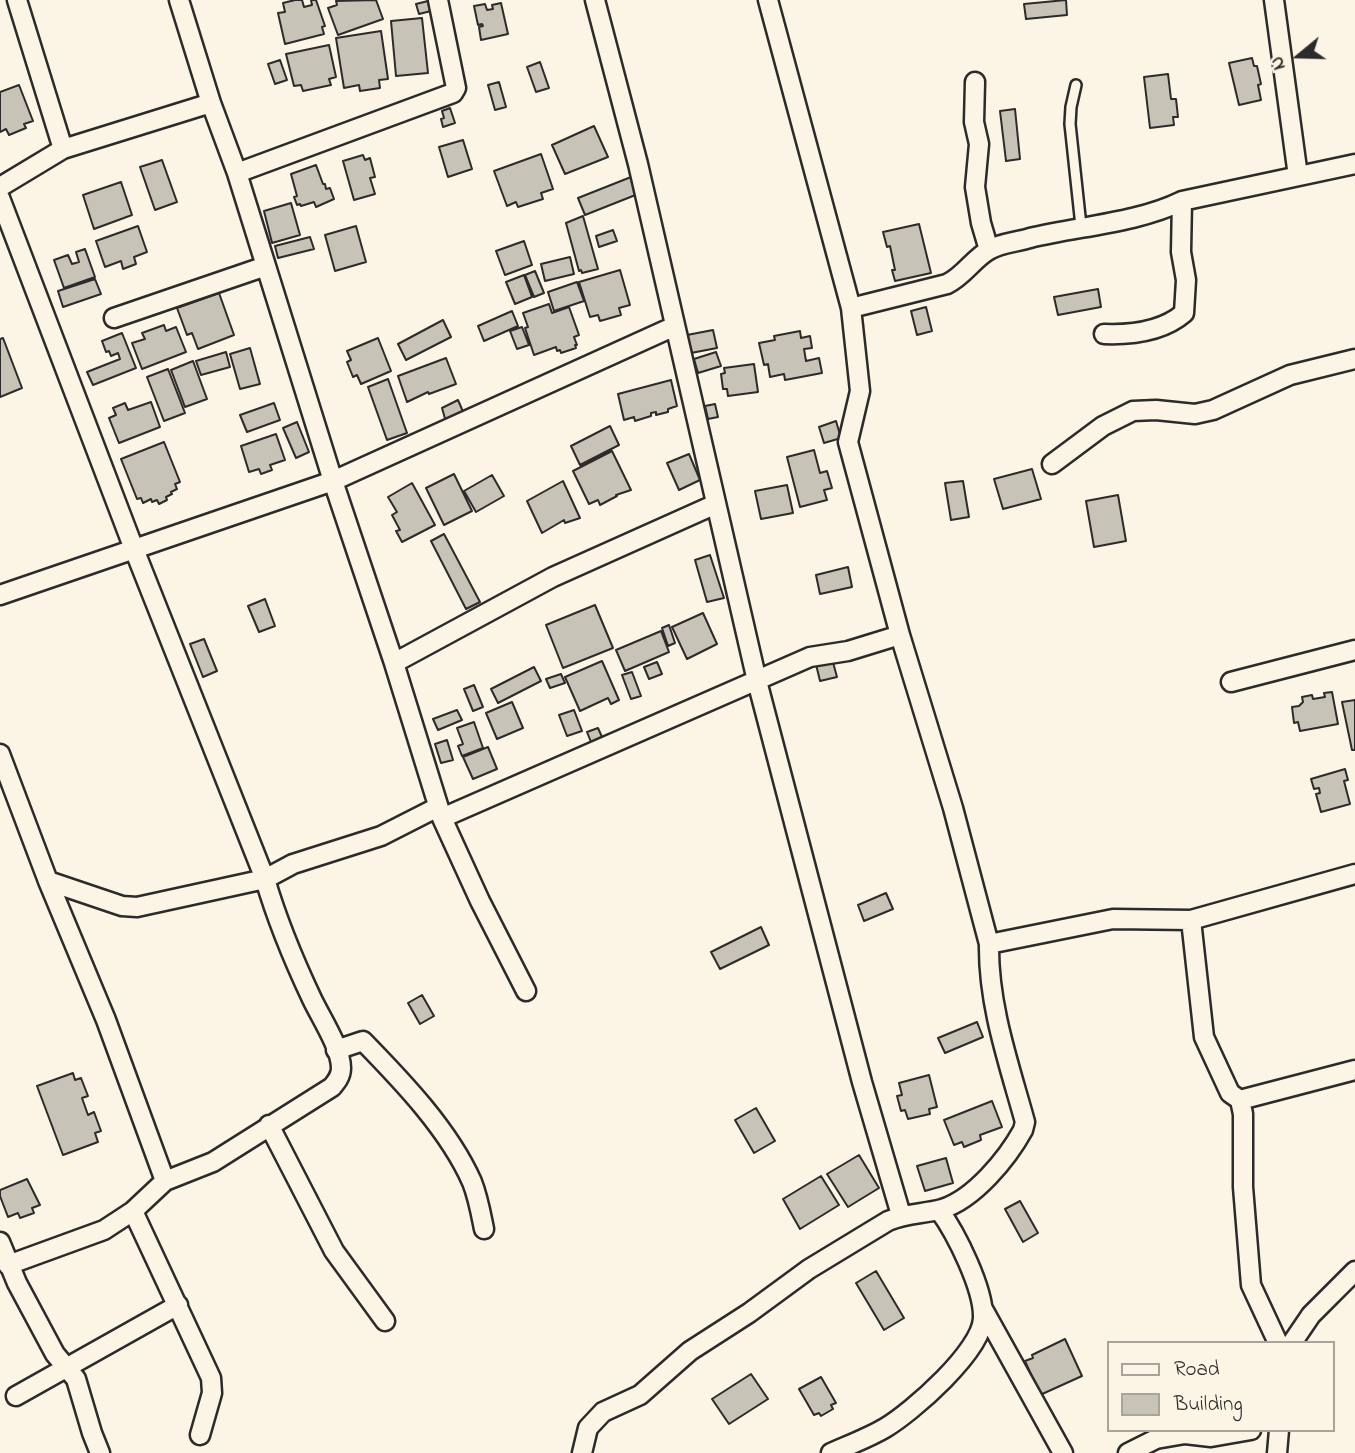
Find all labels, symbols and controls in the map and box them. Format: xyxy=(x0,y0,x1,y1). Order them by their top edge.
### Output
north arrow xyxy=(1264,21,1334,91)
text: N xyxy=(1264,53,1294,73)
legend xyxy=(1106,1341,1334,1432)
text: Road xyxy=(1174,1355,1220,1385)
text: Building xyxy=(1174,1390,1243,1420)

